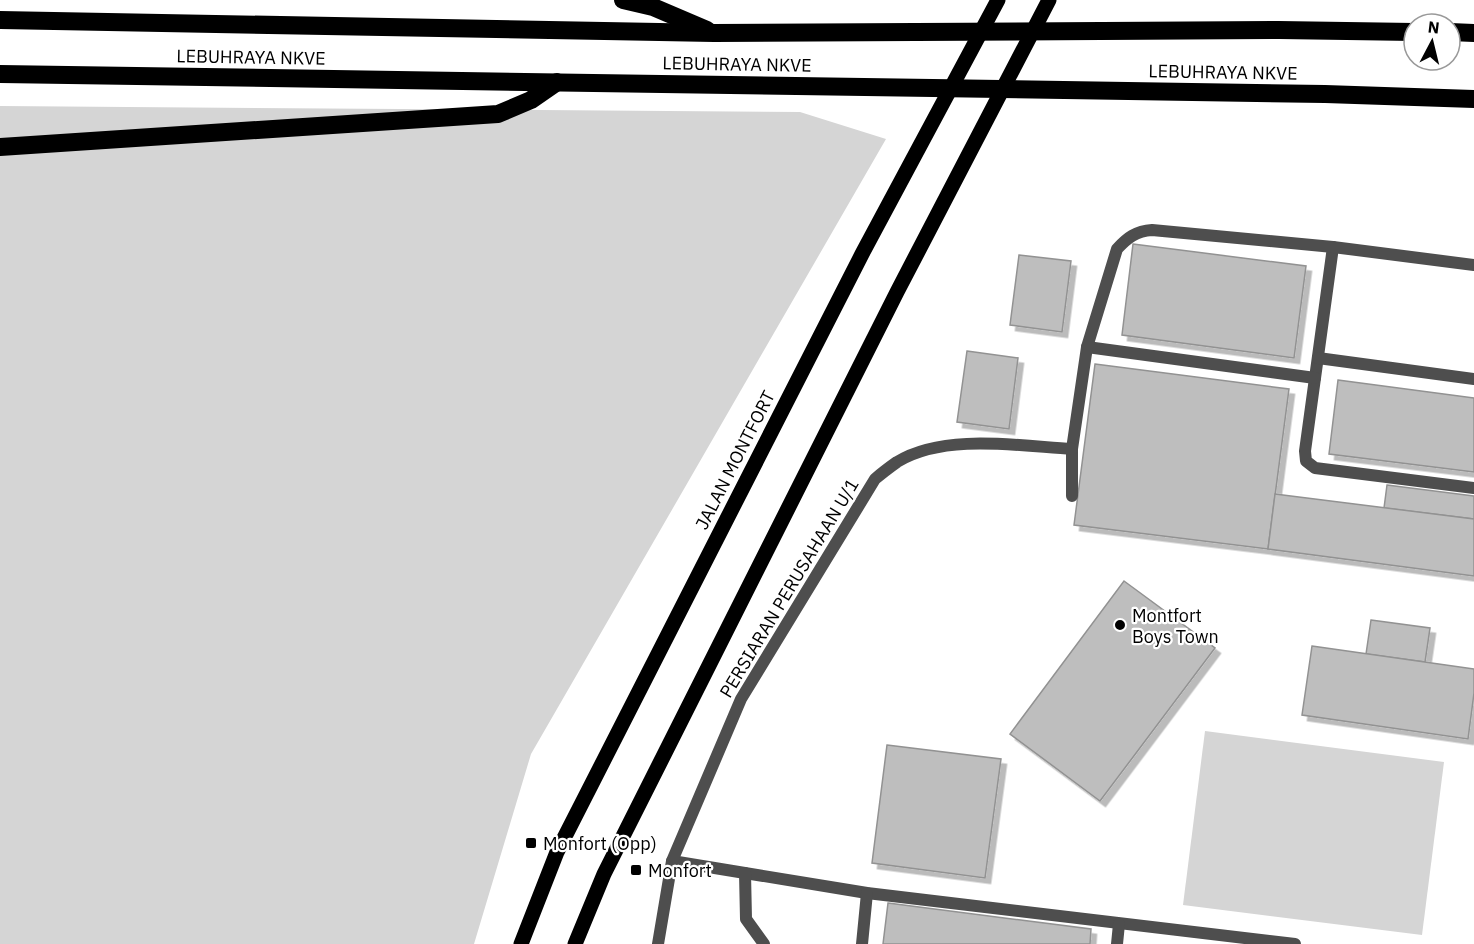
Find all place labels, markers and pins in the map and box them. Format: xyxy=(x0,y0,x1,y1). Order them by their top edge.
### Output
place label: Montfort Boys Town xyxy=(1132,604,1219,648)
marker: Montfort Boys Town xyxy=(1113,618,1127,632)
place label: Monfort (Opp) xyxy=(543,832,657,855)
marker: Monfort (Opp) xyxy=(524,836,538,850)
place label: Monfort xyxy=(648,859,712,882)
marker: Monfort xyxy=(629,863,643,877)

